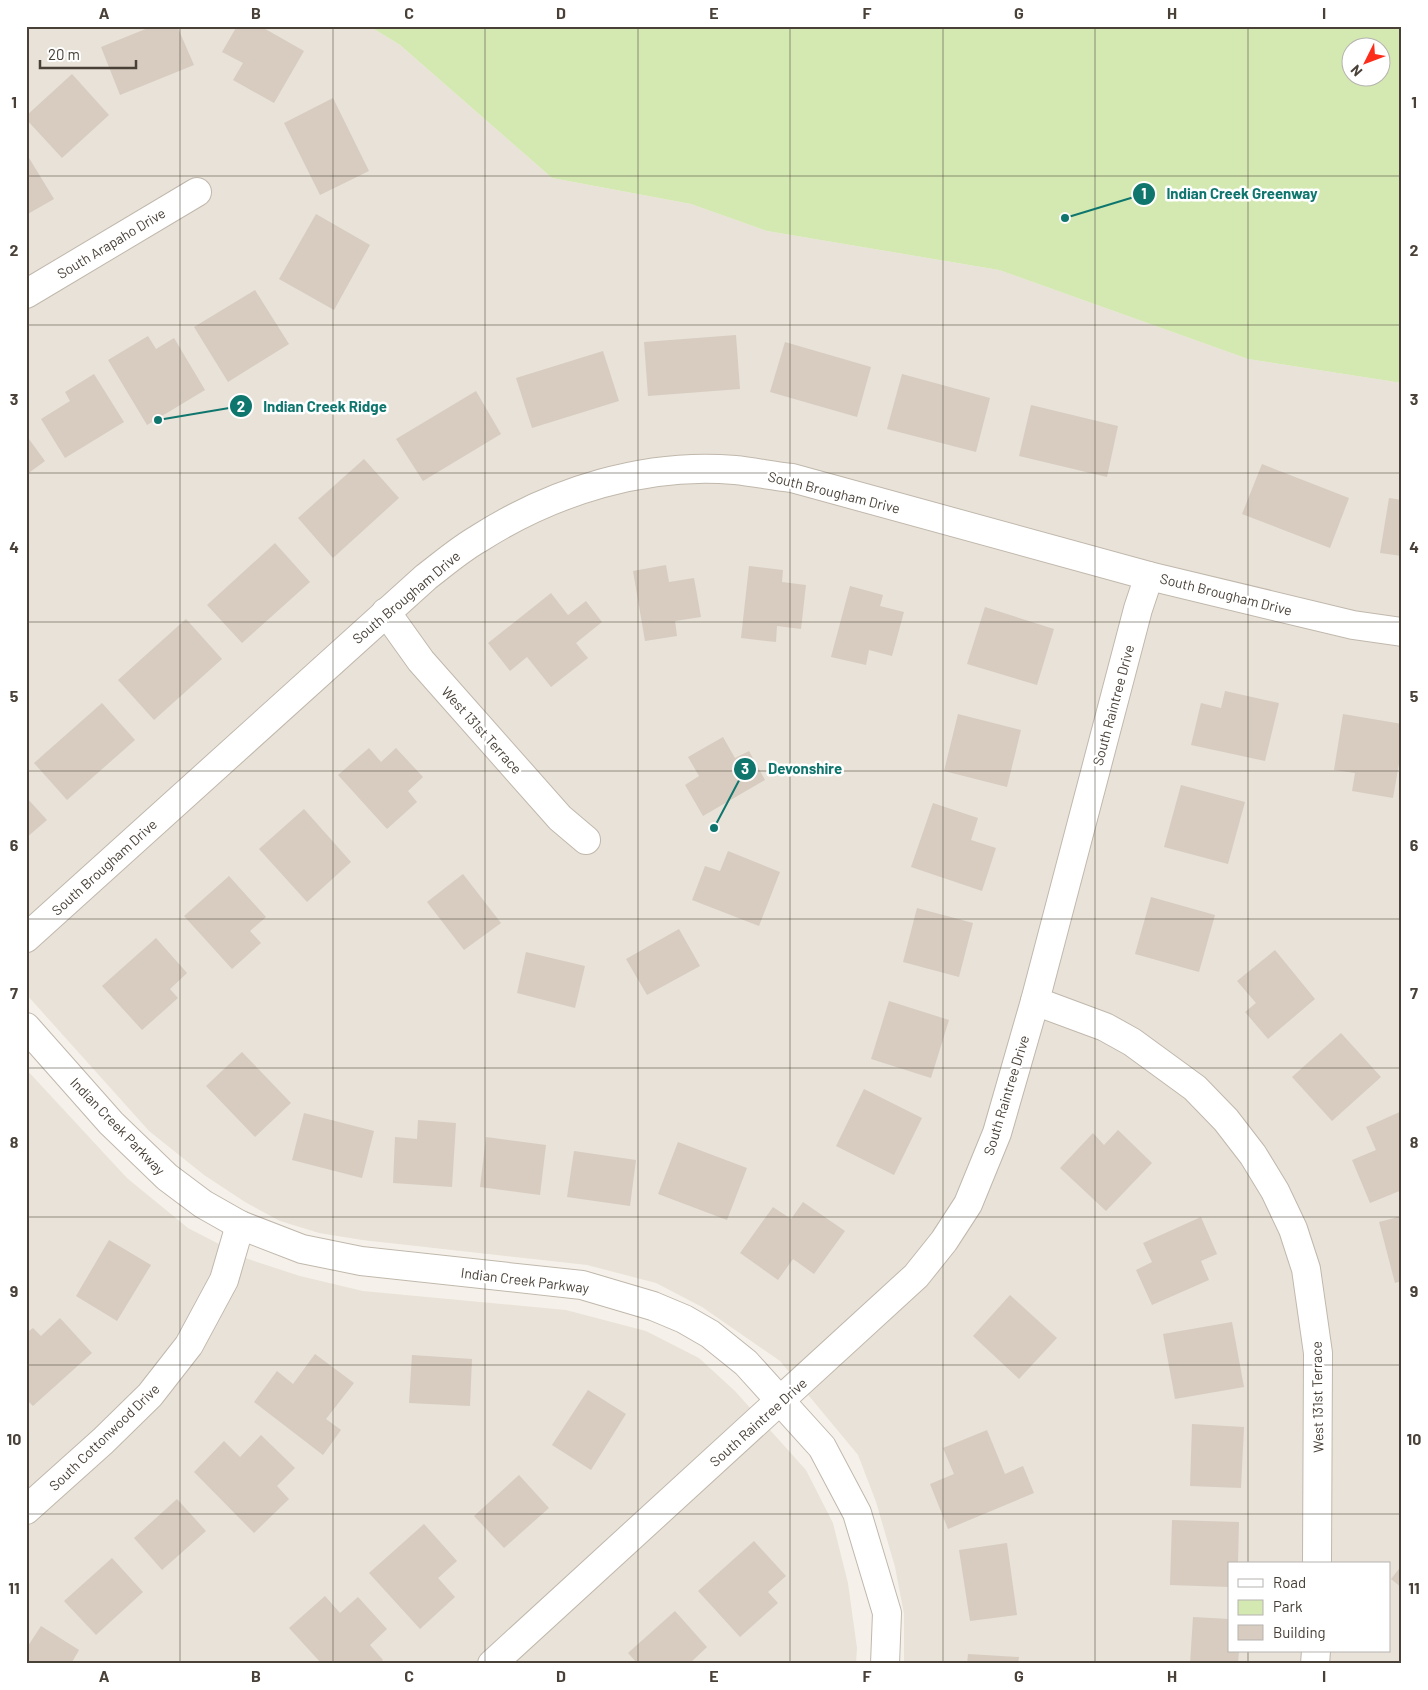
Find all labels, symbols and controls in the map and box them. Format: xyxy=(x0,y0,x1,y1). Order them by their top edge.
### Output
text: A xyxy=(99,3,110,22)
text: B xyxy=(251,3,261,22)
text: C xyxy=(404,3,414,22)
text: D xyxy=(556,3,566,22)
text: E xyxy=(709,3,719,22)
text: F xyxy=(863,3,872,22)
text: G xyxy=(1014,3,1024,22)
text: H xyxy=(1167,3,1177,22)
text: I xyxy=(1322,3,1326,22)
scale bar xyxy=(40,38,136,70)
north arrow xyxy=(1340,38,1390,88)
text: 20 m xyxy=(48,45,80,63)
text: N xyxy=(1347,62,1365,80)
text: 1 xyxy=(11,92,17,111)
text: 1 xyxy=(1411,92,1417,111)
callout: Indian Creek Greenway xyxy=(1131,179,1327,209)
text: 1 xyxy=(1141,184,1147,202)
text: Indian Creek Greenway xyxy=(1166,184,1318,202)
street label: South Arapaho Drive xyxy=(54,204,168,282)
text: 2 xyxy=(10,240,19,259)
text: 2 xyxy=(1410,240,1419,259)
text: 3 xyxy=(10,389,18,408)
text: 3 xyxy=(1410,389,1418,408)
callout: Indian Creek Ridge xyxy=(228,391,397,421)
text: 2 xyxy=(237,397,245,415)
text: Indian Creek Ridge xyxy=(263,397,387,415)
street label: South Brougham Drive xyxy=(766,467,902,517)
text: 4 xyxy=(9,537,19,556)
text: 4 xyxy=(1409,537,1419,556)
street label: South Brougham Drive xyxy=(349,547,463,647)
street label: South Brougham Drive xyxy=(1158,569,1294,619)
street label: South Raintree Drive xyxy=(1089,643,1137,767)
street label: West 131st Terrace xyxy=(438,683,526,777)
text: 5 xyxy=(10,686,19,705)
text: 5 xyxy=(1410,686,1419,705)
callout: Devonshire xyxy=(733,754,852,784)
text: 3 xyxy=(741,759,749,777)
text: Devonshire xyxy=(768,759,842,777)
street label: South Brougham Drive xyxy=(48,815,160,919)
text: 6 xyxy=(10,835,19,854)
text: 6 xyxy=(1410,835,1419,854)
text: 7 xyxy=(10,983,18,1002)
text: 7 xyxy=(1410,983,1418,1002)
street label: South Raintree Drive xyxy=(980,1033,1032,1157)
street label: Indian Creek Parkway xyxy=(67,1074,169,1179)
text: 8 xyxy=(10,1132,19,1151)
text: 8 xyxy=(1410,1132,1419,1151)
street label: Indian Creek Parkway xyxy=(460,1264,591,1296)
text: 9 xyxy=(10,1281,18,1300)
text: 9 xyxy=(1410,1281,1418,1300)
street label: West 131st Terrace xyxy=(1308,1341,1326,1453)
street label: South Raintree Drive xyxy=(706,1374,810,1470)
street label: South Cottonwood Drive xyxy=(45,1380,163,1494)
text: 10 xyxy=(7,1429,21,1448)
text: 10 xyxy=(1407,1429,1421,1448)
legend xyxy=(1228,1562,1390,1652)
text: Road xyxy=(1273,1573,1306,1591)
text: 11 xyxy=(8,1578,20,1597)
text: 11 xyxy=(1408,1578,1420,1597)
text: Park xyxy=(1273,1597,1303,1615)
text: Building xyxy=(1273,1623,1326,1641)
text: A xyxy=(99,1666,110,1685)
text: B xyxy=(251,1666,261,1685)
text: C xyxy=(404,1666,414,1685)
text: D xyxy=(556,1666,566,1685)
text: E xyxy=(709,1666,719,1685)
text: F xyxy=(863,1666,872,1685)
text: G xyxy=(1014,1666,1024,1685)
text: H xyxy=(1167,1666,1177,1685)
text: I xyxy=(1322,1666,1326,1685)

